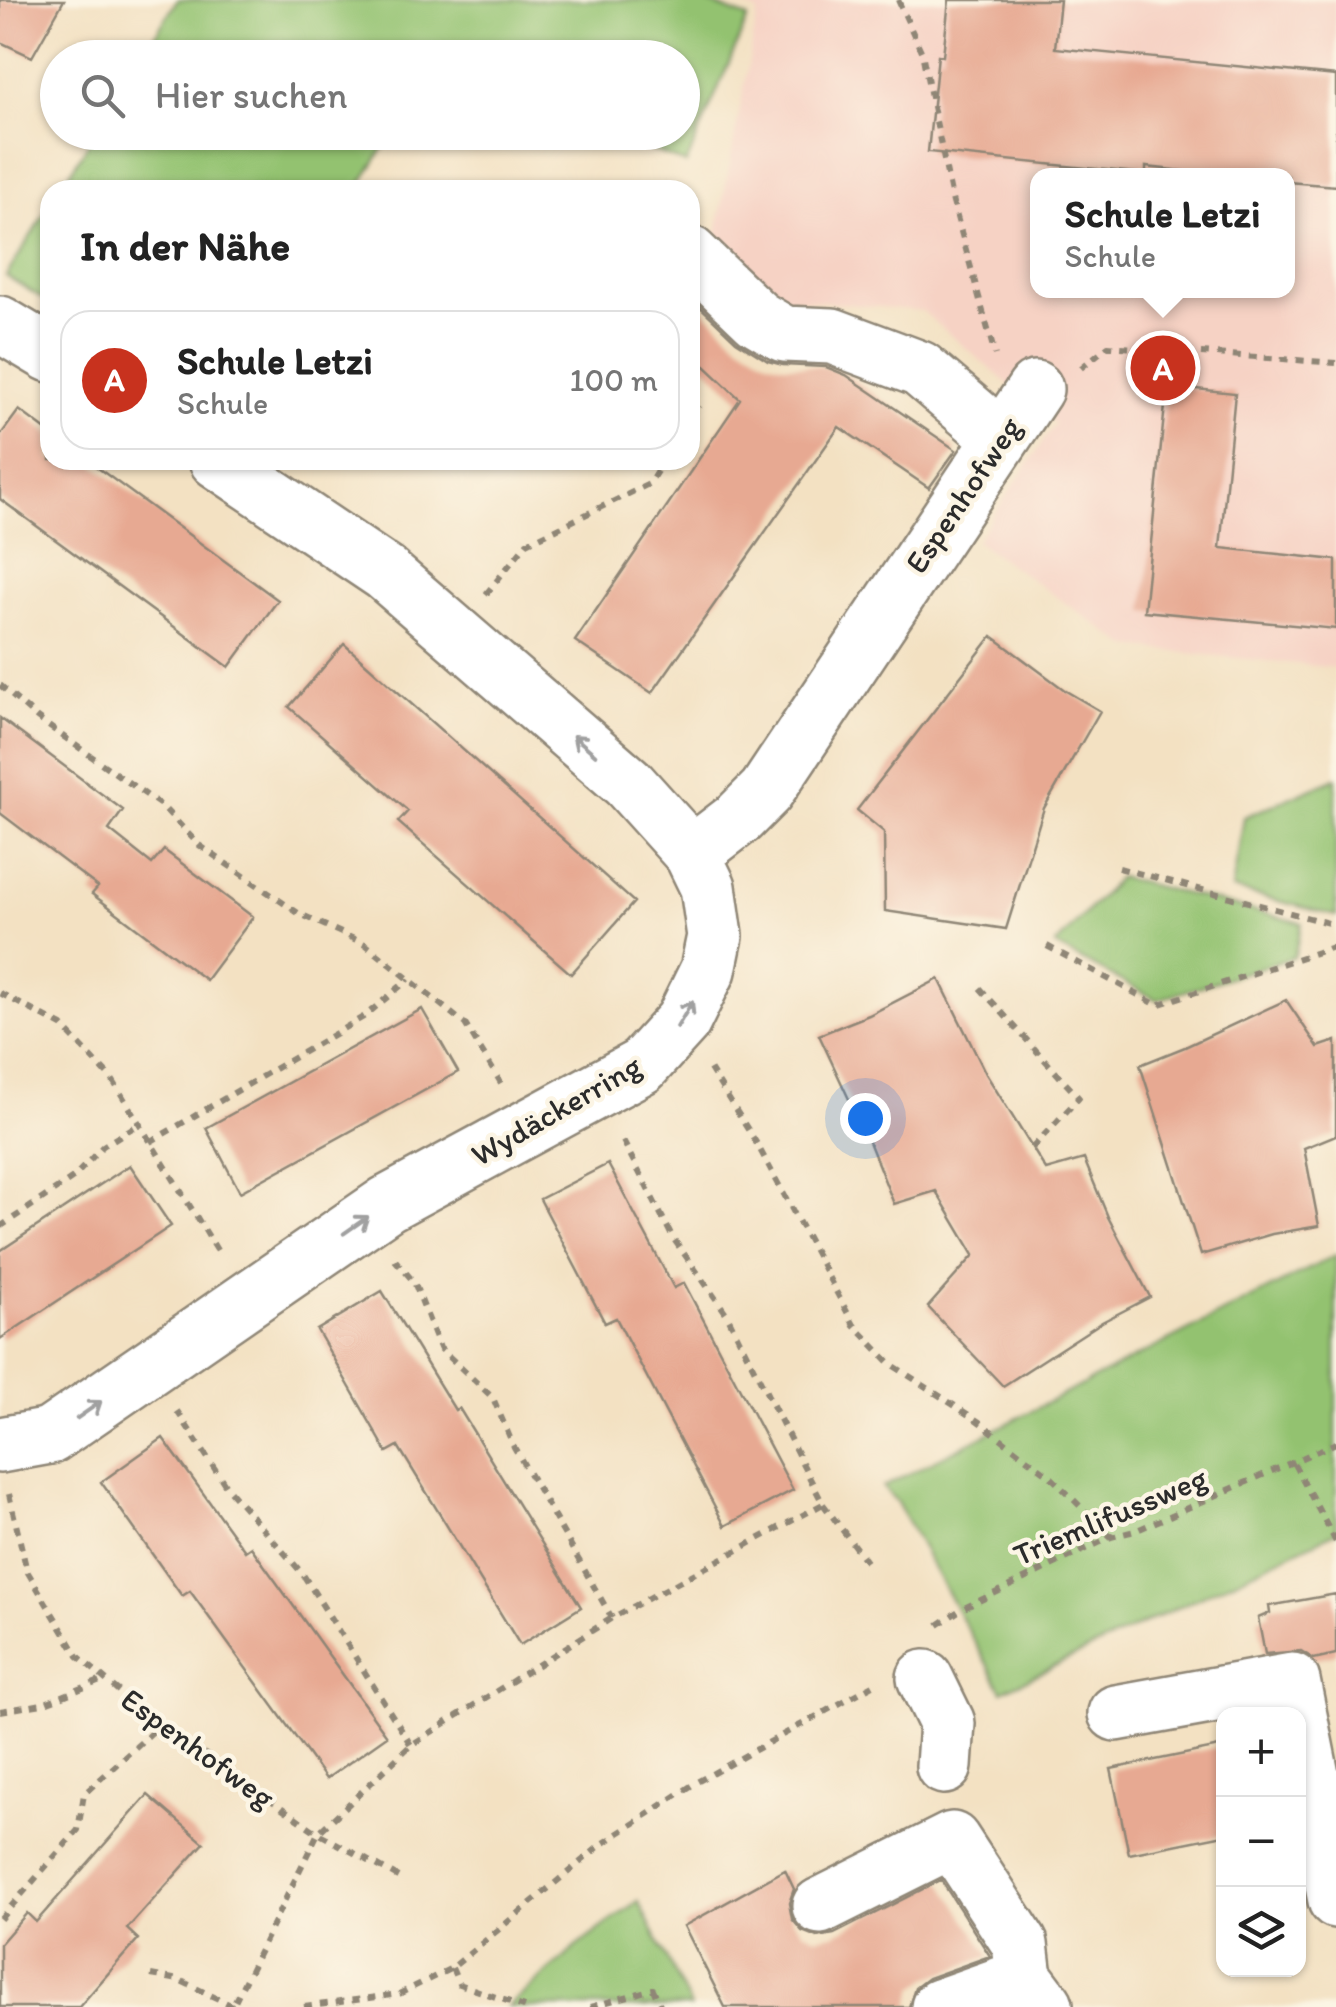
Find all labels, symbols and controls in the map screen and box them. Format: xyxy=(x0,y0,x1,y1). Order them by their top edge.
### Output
search box xyxy=(40,40,700,150)
icon: search xyxy=(75,68,130,123)
text: Hier suchen xyxy=(155,72,347,118)
popup xyxy=(1030,168,1295,298)
text: Schule Letzi xyxy=(1065,191,1260,237)
text: In der Nähe xyxy=(80,220,290,271)
text: Schule xyxy=(1065,237,1156,275)
pin: A xyxy=(1130,330,1196,406)
text: Schule Letzi xyxy=(177,338,373,384)
text: A xyxy=(104,361,125,399)
text: 100 m xyxy=(570,361,658,399)
text: Schule xyxy=(177,384,268,422)
street label: Espenhofweg xyxy=(897,409,1029,580)
one-way arrow xyxy=(572,734,597,757)
one-way arrow xyxy=(675,1001,695,1029)
street label: Wydäckerring xyxy=(464,1046,648,1174)
your location xyxy=(840,1093,891,1144)
one-way arrow xyxy=(342,1215,370,1236)
one-way arrow xyxy=(74,1400,102,1421)
street label: Triemlifussweg xyxy=(1008,1458,1213,1574)
street label: Espenhofweg xyxy=(114,1680,283,1817)
map controls xyxy=(1216,1707,1306,1977)
button: + xyxy=(1216,1707,1306,1797)
button: − xyxy=(1216,1797,1306,1887)
button: layers xyxy=(1216,1887,1306,1977)

